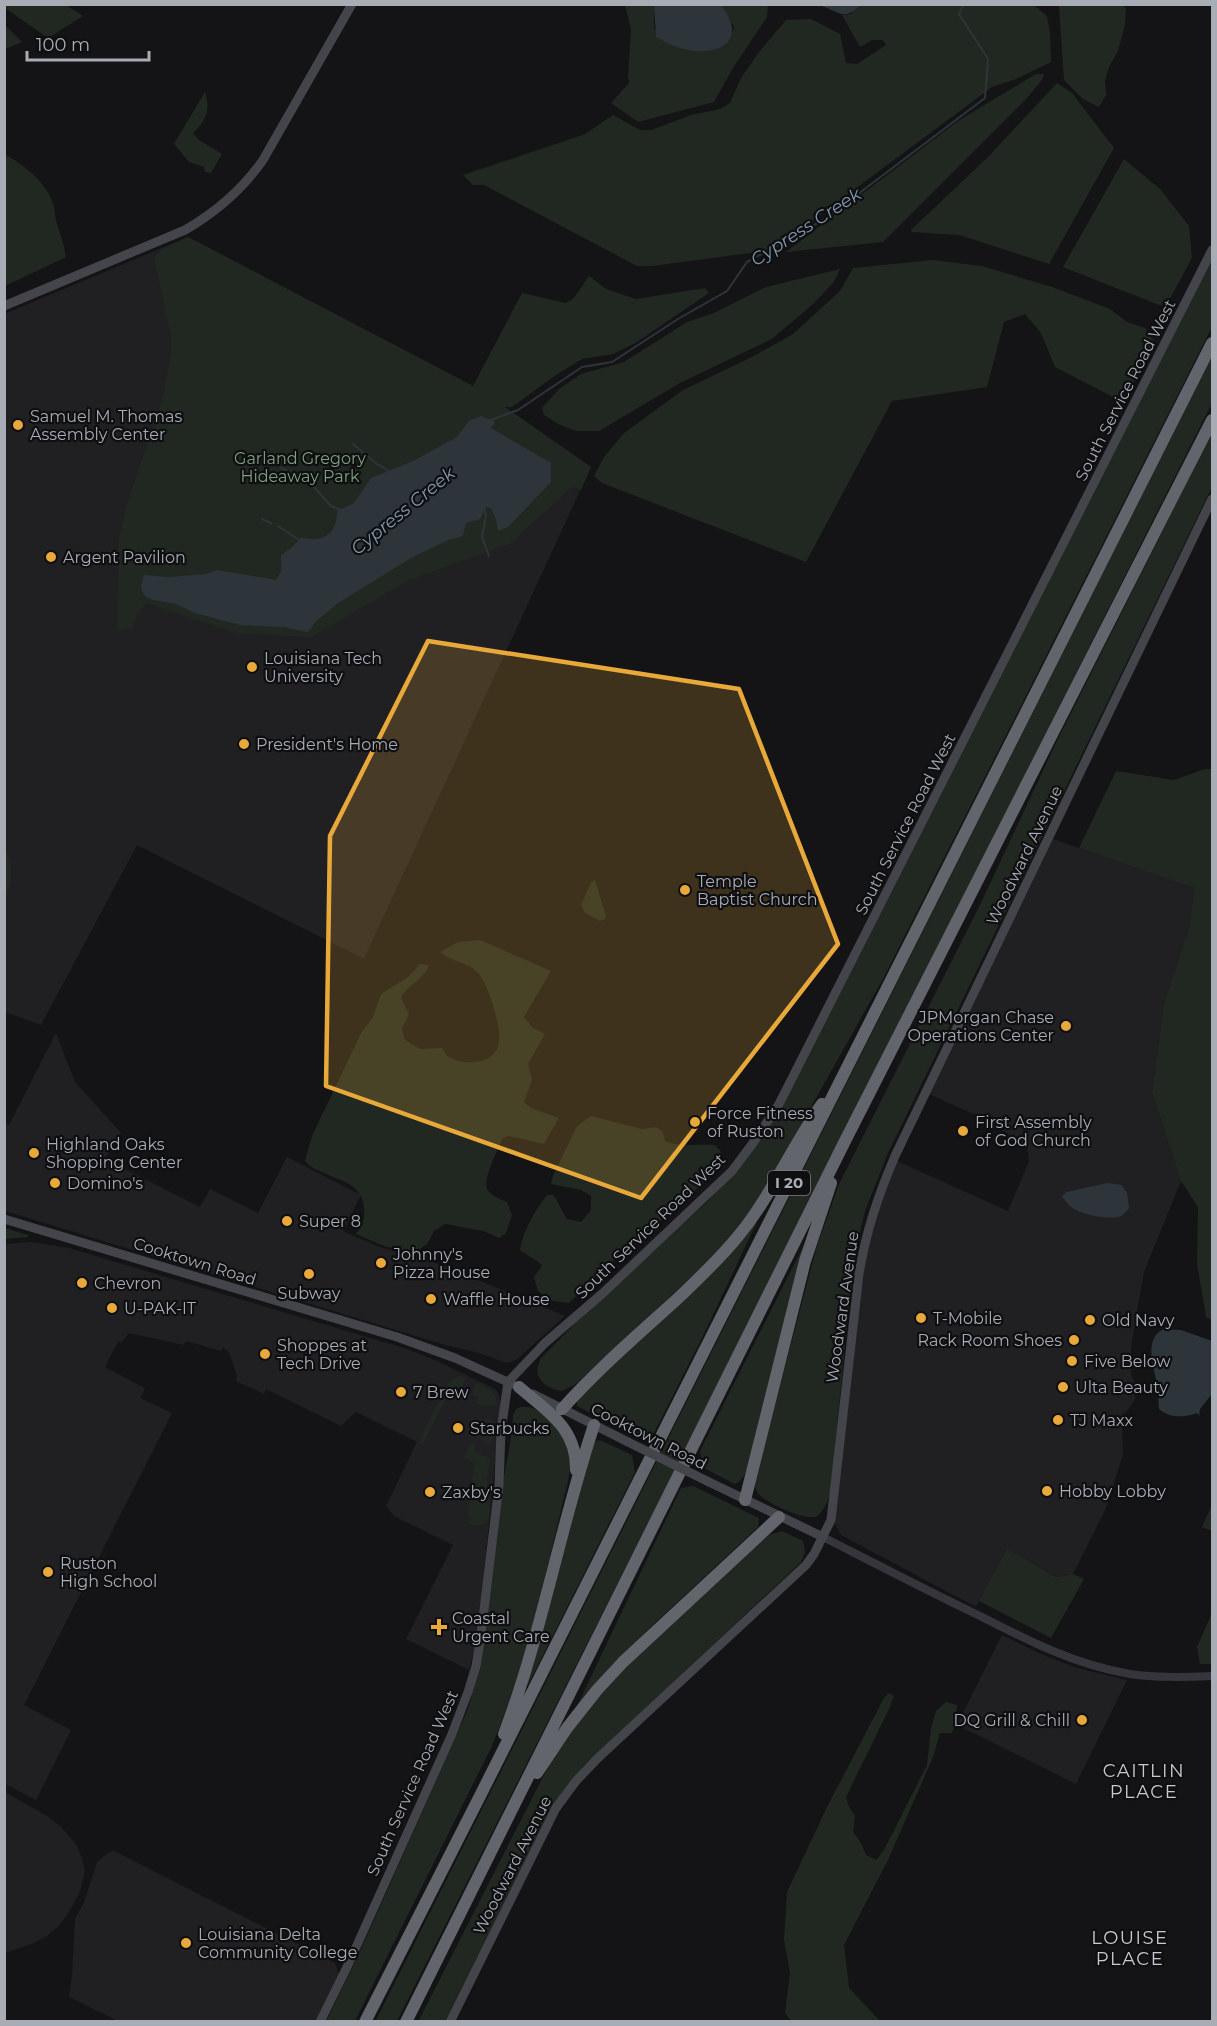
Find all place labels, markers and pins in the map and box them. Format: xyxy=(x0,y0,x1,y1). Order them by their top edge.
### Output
place label: Samuel M. Thomas Assembly Center xyxy=(30,407,182,444)
marker: Samuel M. Thomas Assembly Center xyxy=(11,418,25,432)
place label: Argent Pavilion xyxy=(63,548,186,567)
marker: Argent Pavilion xyxy=(44,550,58,564)
place label: Louisiana Tech University xyxy=(264,649,382,686)
marker: Louisiana Tech University xyxy=(245,660,259,674)
place label: President's Home xyxy=(256,735,398,754)
marker: President's Home xyxy=(237,737,251,751)
place label: Temple Baptist Church xyxy=(697,872,817,909)
marker: Temple Baptist Church xyxy=(678,883,692,897)
place label: JPMorgan Chase Operations Center xyxy=(907,1008,1054,1045)
marker: JPMorgan Chase Operations Center xyxy=(1059,1019,1073,1033)
place label: Force Fitness of Ruston xyxy=(707,1104,813,1141)
place label: First Assembly of God Church xyxy=(975,1113,1092,1150)
marker: Force Fitness of Ruston xyxy=(688,1115,702,1129)
marker: First Assembly of God Church xyxy=(956,1124,970,1138)
place label: Highland Oaks Shopping Center xyxy=(46,1135,182,1172)
marker: Highland Oaks Shopping Center xyxy=(27,1146,41,1160)
place label: Domino's xyxy=(67,1174,143,1193)
marker: Domino's xyxy=(48,1176,62,1190)
place label: Super 8 xyxy=(299,1212,361,1231)
marker: Super 8 xyxy=(280,1214,294,1228)
place label: Johnny's Pizza House xyxy=(392,1245,490,1282)
marker: Johnny's Pizza House xyxy=(374,1256,388,1270)
marker: Subway xyxy=(302,1267,316,1281)
place label: Chevron xyxy=(94,1274,161,1293)
marker: Chevron xyxy=(75,1276,89,1290)
place label: Subway xyxy=(278,1284,341,1303)
place label: Waffle House xyxy=(443,1290,550,1309)
marker: Waffle House xyxy=(424,1292,438,1306)
place label: U-PAK-IT xyxy=(124,1299,197,1318)
marker: U-PAK-IT xyxy=(105,1301,119,1315)
place label: T-Mobile xyxy=(933,1309,1002,1328)
marker: T-Mobile xyxy=(914,1311,928,1325)
place label: Old Navy xyxy=(1102,1311,1175,1330)
marker: Old Navy xyxy=(1083,1313,1097,1327)
place label: Rack Room Shoes xyxy=(917,1331,1062,1350)
marker: Rack Room Shoes xyxy=(1067,1333,1081,1347)
place label: Shoppes at Tech Drive xyxy=(277,1336,367,1373)
marker: Shoppes at Tech Drive xyxy=(258,1347,272,1361)
place label: Five Below xyxy=(1084,1352,1171,1371)
marker: Five Below xyxy=(1065,1354,1079,1368)
place label: Ulta Beauty xyxy=(1075,1378,1168,1397)
marker: Ulta Beauty xyxy=(1056,1380,1070,1394)
place label: 7 Brew xyxy=(413,1383,468,1402)
marker: 7 Brew xyxy=(394,1385,408,1399)
place label: TJ Maxx xyxy=(1070,1411,1133,1430)
marker: TJ Maxx xyxy=(1051,1413,1065,1427)
place label: Starbucks xyxy=(470,1419,550,1438)
marker: Starbucks xyxy=(451,1421,465,1435)
place label: Hobby Lobby xyxy=(1059,1482,1166,1501)
place label: Zaxby's xyxy=(442,1483,501,1502)
marker: Hobby Lobby xyxy=(1040,1484,1054,1498)
marker: Zaxby's xyxy=(423,1485,437,1499)
place label: Ruston High School xyxy=(60,1554,157,1591)
marker: Ruston High School xyxy=(41,1565,55,1579)
place label: Coastal Urgent Care xyxy=(452,1609,550,1646)
marker: Coastal Urgent Care xyxy=(430,1618,448,1636)
place label: DQ Grill & Chill xyxy=(953,1711,1070,1730)
marker: DQ Grill & Chill xyxy=(1075,1713,1089,1727)
place label: Louisiana Delta Community College xyxy=(198,1925,357,1962)
marker: Louisiana Delta Community College xyxy=(179,1936,193,1950)

